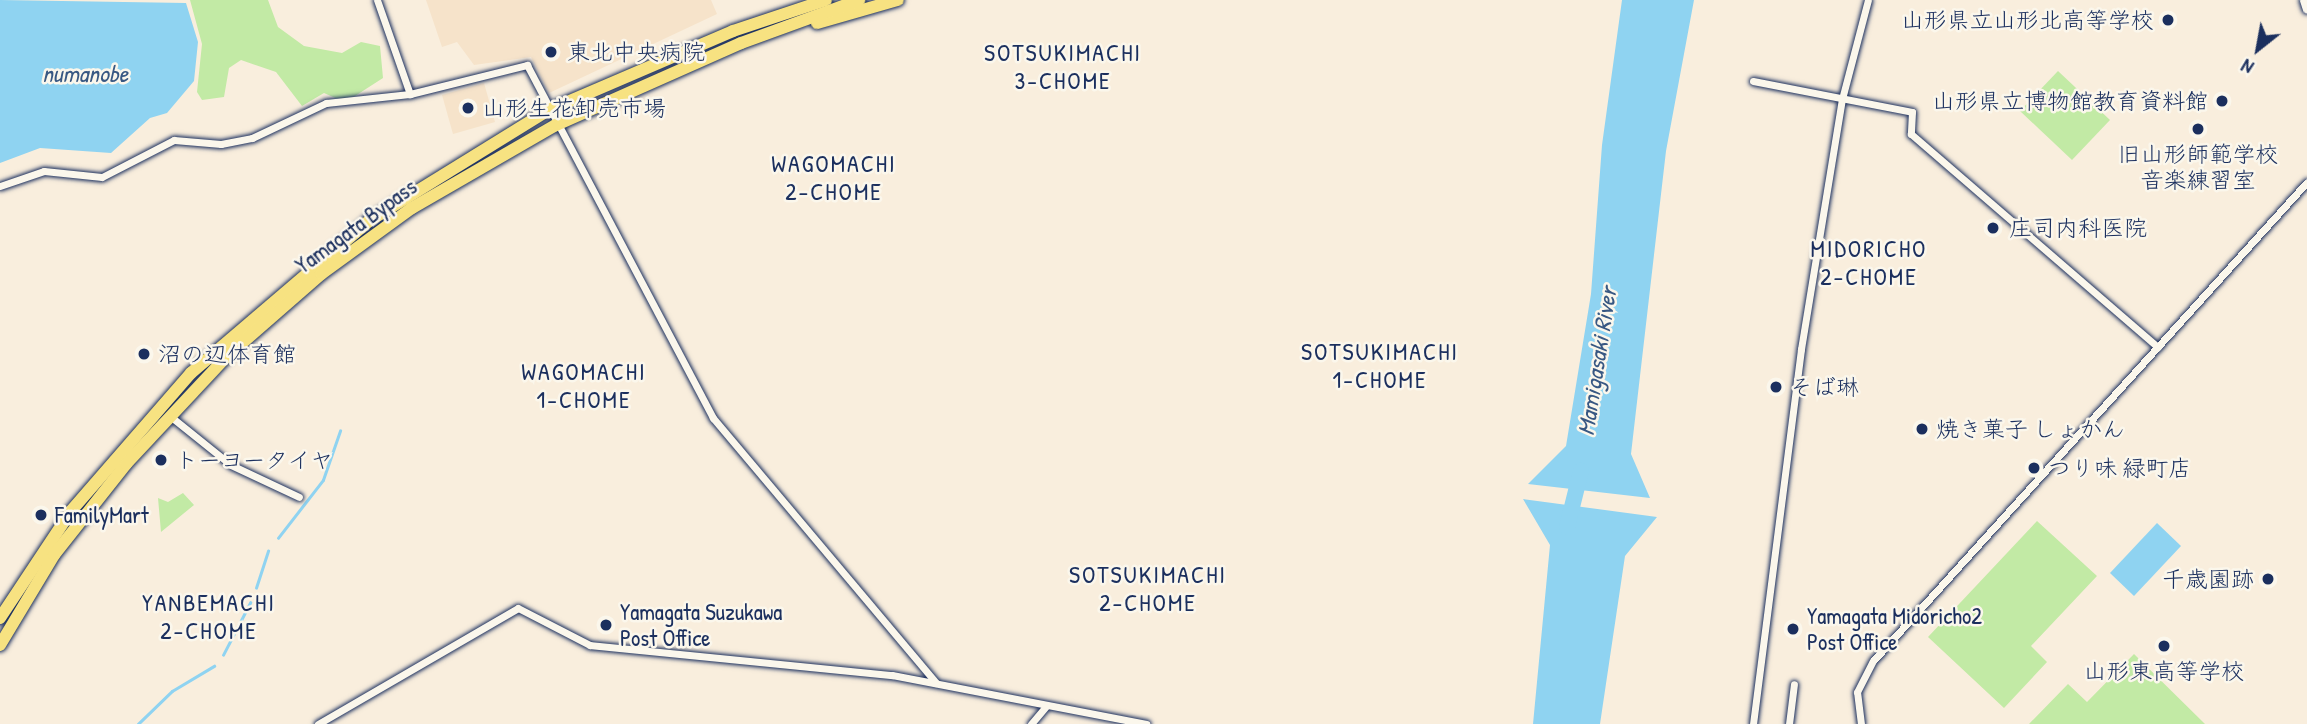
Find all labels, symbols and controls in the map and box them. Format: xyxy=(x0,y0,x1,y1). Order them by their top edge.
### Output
place label: 山形県立山形北高等学校 xyxy=(1901,6,2154,34)
marker: 山形県立山形北高等学校 xyxy=(2160,12,2176,28)
north arrow xyxy=(2223,14,2293,84)
place label: 東北中央病院 xyxy=(567,38,705,66)
district label: SOTSUKIMACHI 3-CHOME xyxy=(985,39,1141,95)
marker: 東北中央病院 xyxy=(541,42,561,62)
text: N xyxy=(2236,53,2258,81)
water label: numanobe xyxy=(42,60,128,88)
place label: 山形県立博物館教育資料館 xyxy=(1932,87,2208,115)
marker: 山形県立博物館教育資料館 xyxy=(2214,93,2230,109)
place label: 山形生花卸売市場 xyxy=(482,94,666,122)
marker: 山形生花卸売市場 xyxy=(460,100,476,116)
marker: 旧山形師範学校 音楽練習室 xyxy=(2190,121,2206,137)
place label: 旧山形師範学校 音楽練習室 xyxy=(2118,140,2278,194)
district label: WAGOMACHI 2-CHOME xyxy=(772,150,896,206)
street label: Yamagata Bypass xyxy=(290,173,422,279)
place label: 庄司内科医院 xyxy=(2009,214,2147,242)
marker: 庄司内科医院 xyxy=(1983,218,2003,238)
district label: MIDORICHO 2-CHOME xyxy=(1812,235,1926,291)
water label: Mamigasaki River xyxy=(1571,285,1623,437)
district label: SOTSUKIMACHI 1-CHOME xyxy=(1302,338,1458,394)
place label: 沼の辺体育館 xyxy=(158,340,296,368)
marker: 沼の辺体育館 xyxy=(136,346,152,362)
district label: WAGOMACHI 1-CHOME xyxy=(522,358,646,414)
place label: そば琳 xyxy=(1790,373,1859,401)
marker: そば琳 xyxy=(1768,379,1784,395)
place label: 焼き菓子 しょかん xyxy=(1936,415,2125,443)
marker: 焼き菓子 しょかん xyxy=(1914,421,1930,437)
place label: トーヨータイヤ xyxy=(175,446,335,474)
marker: トーヨータイヤ xyxy=(153,452,169,468)
place label: つり味 緑町店 xyxy=(2048,454,2191,482)
marker: つり味 緑町店 xyxy=(2026,460,2042,476)
place label: FamilyMart xyxy=(55,501,149,529)
marker: FamilyMart xyxy=(33,507,49,523)
district label: SOTSUKIMACHI 2-CHOME xyxy=(1070,561,1226,617)
place label: 千歳園跡 xyxy=(2162,565,2254,593)
marker: 千歳園跡 xyxy=(2260,571,2276,587)
district label: YANBEMACHI 2-CHOME xyxy=(143,589,275,645)
place label: Yamagata Suzukawa Post Office xyxy=(620,598,782,652)
place label: Yamagata Midoricho2 Post Office xyxy=(1807,602,1982,656)
marker: Yamagata Suzukawa Post Office xyxy=(598,617,614,633)
marker: Yamagata Midoricho2 Post Office xyxy=(1785,621,1801,637)
marker: 山形東高等学校 xyxy=(2156,638,2172,654)
place label: 山形東高等学校 xyxy=(2084,657,2244,685)

